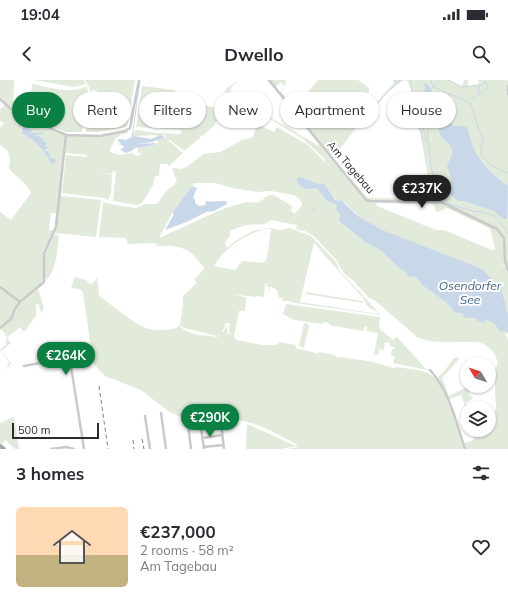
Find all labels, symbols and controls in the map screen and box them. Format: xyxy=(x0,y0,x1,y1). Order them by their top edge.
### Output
text: 19:04 xyxy=(20,5,60,24)
icon: back xyxy=(16,43,38,65)
text: Dwello xyxy=(224,43,284,66)
icon: search xyxy=(470,43,492,65)
chip: Buy xyxy=(12,92,65,128)
chip: Rent xyxy=(73,92,131,128)
chip: Filters xyxy=(139,92,206,128)
chip: New xyxy=(214,92,272,128)
chip: Apartment xyxy=(280,92,379,128)
chip: House xyxy=(387,92,456,128)
street label: Am Tagebau xyxy=(324,138,378,196)
pin: €237K xyxy=(394,175,450,209)
text: €237K xyxy=(402,180,442,196)
water label: Osendorfer See xyxy=(439,278,502,307)
pin: €264K xyxy=(38,342,94,376)
text: €264K xyxy=(46,347,86,363)
north arrow xyxy=(460,357,496,393)
map controls xyxy=(460,357,496,437)
button: layers xyxy=(460,401,496,437)
pin: €290K xyxy=(182,404,238,438)
text: €290K xyxy=(190,409,230,425)
scale bar xyxy=(12,421,99,440)
text: 500 m xyxy=(18,423,50,437)
icon: filters xyxy=(470,462,492,484)
text: 3 homes xyxy=(16,463,84,484)
text: €237,000 xyxy=(140,521,216,542)
icon: home xyxy=(48,523,96,571)
icon: heart xyxy=(470,536,492,558)
text: 2 rooms · 58 m² xyxy=(140,542,234,558)
text: Am Tagebau xyxy=(140,558,217,574)

